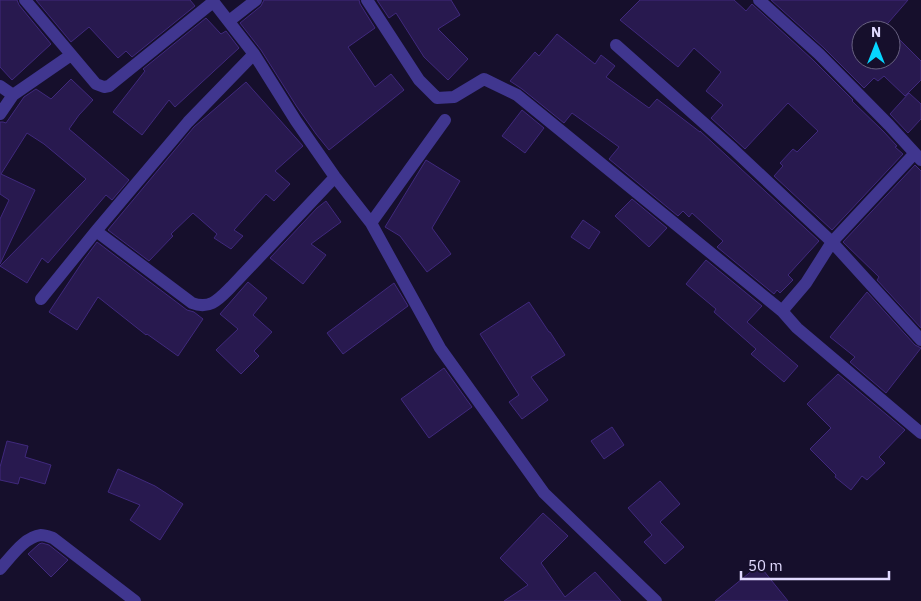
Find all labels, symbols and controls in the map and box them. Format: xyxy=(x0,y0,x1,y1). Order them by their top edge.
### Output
north arrow xyxy=(851,20,901,70)
text: N xyxy=(871,23,881,41)
scale bar xyxy=(741,548,888,580)
text: 50 m xyxy=(748,556,783,575)

